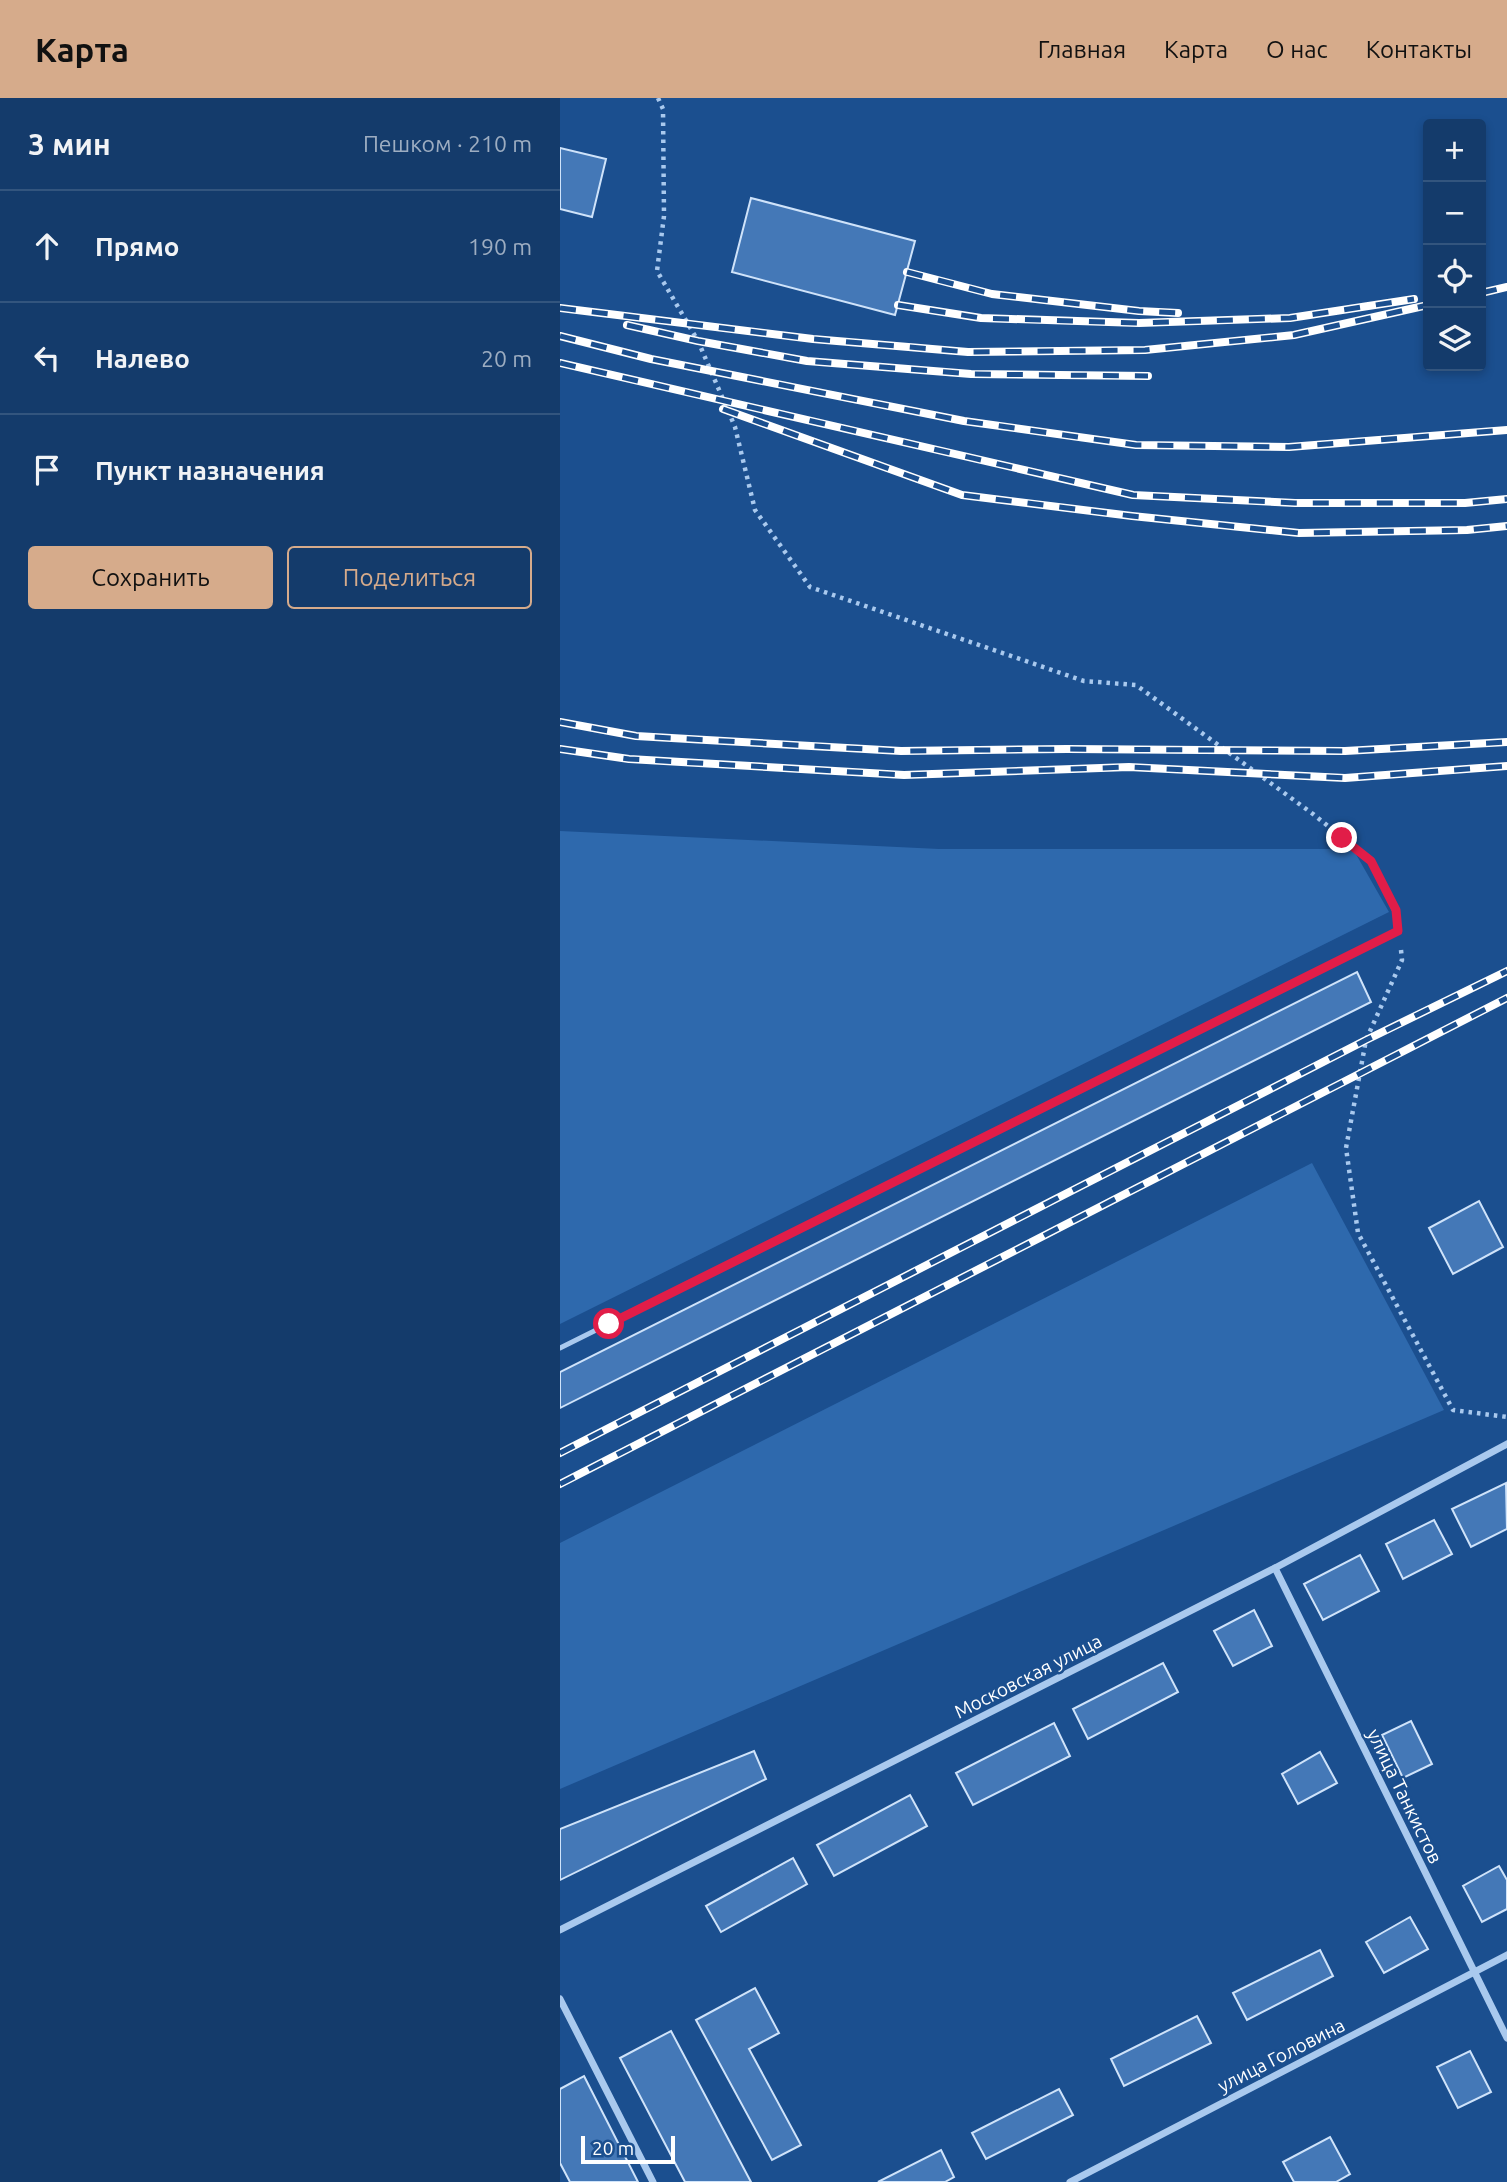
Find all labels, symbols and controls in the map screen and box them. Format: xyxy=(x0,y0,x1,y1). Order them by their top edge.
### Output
text: Карта xyxy=(35,31,129,68)
text: Главная xyxy=(1038,36,1126,63)
text: Карта xyxy=(1164,36,1228,63)
text: О нас xyxy=(1266,36,1328,63)
text: Контакты xyxy=(1366,36,1472,63)
map controls xyxy=(1423,119,1486,371)
button: + xyxy=(1423,119,1486,182)
text: 3 мин xyxy=(28,127,111,161)
text: Пешком · 210 m xyxy=(363,131,532,156)
button: − xyxy=(1423,182,1486,245)
icon: ahead xyxy=(28,227,66,265)
text: Прямо xyxy=(95,232,179,261)
text: 190 m xyxy=(468,234,532,259)
button: locate xyxy=(1423,245,1486,308)
button: layers xyxy=(1423,308,1486,371)
icon: left xyxy=(28,339,66,377)
text: Налево xyxy=(95,344,190,373)
text: 20 m xyxy=(481,346,532,371)
icon: arrive xyxy=(28,451,66,489)
text: Пункт назначения xyxy=(95,456,325,485)
button: Сохранить xyxy=(28,546,273,609)
button: Поделиться xyxy=(287,546,532,609)
route end xyxy=(1326,822,1357,853)
route start xyxy=(593,1308,624,1339)
street label: Московская улица xyxy=(951,1629,1105,1723)
street label: улица Танкистов xyxy=(1363,1725,1447,1867)
street label: улица Головина xyxy=(1214,2013,1348,2097)
scale bar xyxy=(581,2133,676,2165)
text: 20 m xyxy=(592,2137,634,2159)

